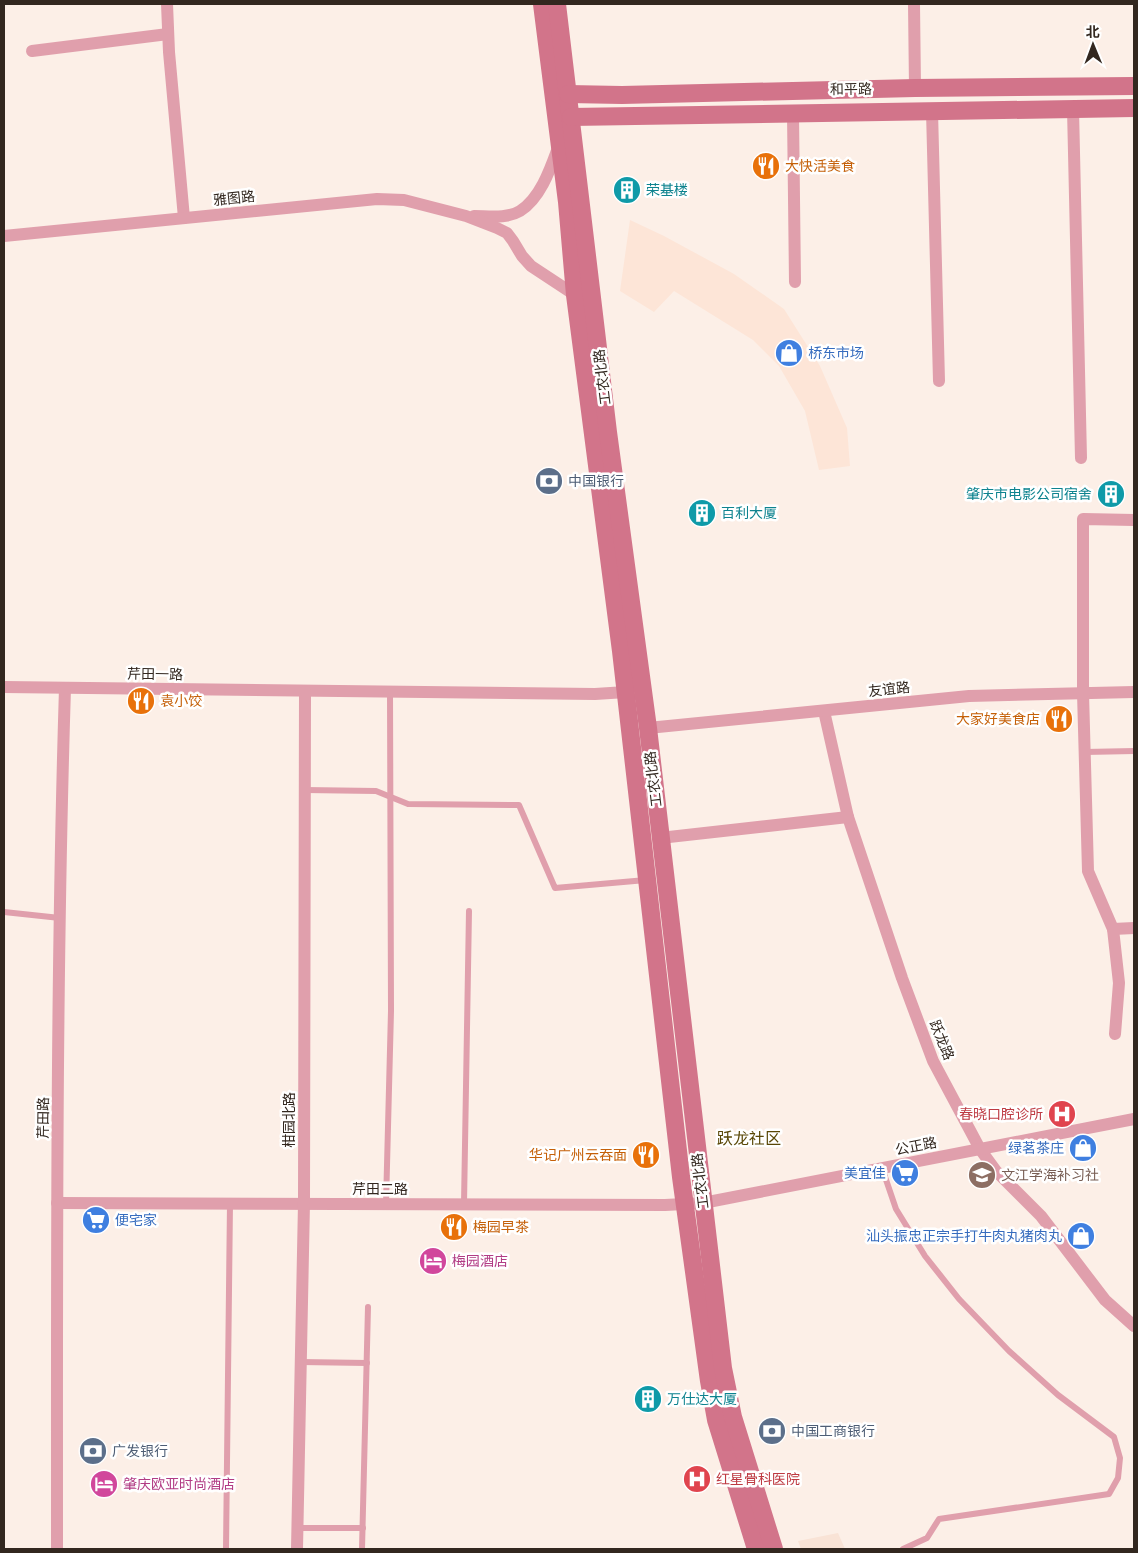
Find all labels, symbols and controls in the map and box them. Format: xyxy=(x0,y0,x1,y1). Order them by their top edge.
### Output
north arrow xyxy=(1068,20,1118,70)
text: 北 xyxy=(1086,24,1100,40)
street label: 和平路 xyxy=(830,81,872,97)
restaurant icon: 大快活美食 xyxy=(751,151,781,181)
place label: 大快活美食 xyxy=(785,158,855,174)
building icon: 荣基楼 xyxy=(612,175,642,205)
place label: 荣基楼 xyxy=(646,182,688,198)
street label: 雅图路 xyxy=(212,188,256,208)
shop icon: 桥东市场 xyxy=(774,338,804,368)
place label: 桥东市场 xyxy=(808,345,864,361)
street label: 工农北路 xyxy=(591,348,613,406)
bank icon: 中国银行 xyxy=(534,466,564,496)
place label: 中国银行 xyxy=(568,473,624,489)
building icon: 肇庆市电影公司宿舍 xyxy=(1096,479,1126,509)
place label: 肇庆市电影公司宿舍 xyxy=(966,486,1092,502)
building icon: 百利大厦 xyxy=(687,498,717,528)
place label: 百利大厦 xyxy=(721,505,777,521)
street label: 芹田一路 xyxy=(127,666,183,682)
street label: 友谊路 xyxy=(867,679,911,699)
restaurant icon: 袁小饺 xyxy=(126,686,156,716)
place label: 袁小饺 xyxy=(160,693,202,709)
restaurant icon: 大家好美食店 xyxy=(1044,704,1074,734)
place label: 大家好美食店 xyxy=(956,711,1040,727)
street label: 工农北路 xyxy=(642,750,664,808)
street label: 跃龙路 xyxy=(927,1018,957,1062)
street label: 柑园北路 xyxy=(281,1092,297,1148)
street label: 芹田路 xyxy=(35,1097,51,1139)
hospital icon: 春晓口腔诊所 xyxy=(1047,1099,1077,1129)
place label: 春晓口腔诊所 xyxy=(959,1106,1043,1122)
district label: 跃龙社区 xyxy=(717,1129,781,1148)
shop icon: 绿茗茶庄 xyxy=(1068,1133,1098,1163)
street label: 公正路 xyxy=(894,1134,938,1158)
restaurant icon: 华记广州云吞面 xyxy=(631,1140,661,1170)
place label: 绿茗茶庄 xyxy=(1008,1140,1064,1156)
place label: 华记广州云吞面 xyxy=(529,1147,627,1163)
street label: 工农北路 xyxy=(689,1152,711,1210)
supermarket icon: 美宜佳 xyxy=(890,1158,920,1188)
school or university icon: 文江学海补习社 xyxy=(967,1160,997,1190)
place label: 美宜佳 xyxy=(844,1165,886,1181)
place label: 文江学海补习社 xyxy=(1001,1167,1099,1183)
street label: 芹田二路 xyxy=(352,1181,408,1197)
supermarket icon: 便宅家 xyxy=(81,1205,111,1235)
place label: 便宅家 xyxy=(115,1212,157,1228)
restaurant icon: 梅园早茶 xyxy=(439,1212,469,1242)
place label: 梅园早茶 xyxy=(473,1219,529,1235)
shop icon: 汕头振忠正宗手打牛肉丸猪肉丸 xyxy=(1066,1221,1096,1251)
place label: 汕头振忠正宗手打牛肉丸猪肉丸 xyxy=(866,1228,1062,1244)
hotel icon: 梅园酒店 xyxy=(418,1246,448,1276)
place label: 梅园酒店 xyxy=(452,1253,508,1269)
building icon: 万仕达大厦 xyxy=(633,1384,663,1414)
place label: 万仕达大厦 xyxy=(667,1391,737,1407)
bank icon: 中国工商银行 xyxy=(757,1416,787,1446)
place label: 中国工商银行 xyxy=(791,1423,875,1439)
bank icon: 广发银行 xyxy=(78,1436,108,1466)
place label: 广发银行 xyxy=(112,1443,168,1459)
hospital icon: 红星骨科医院 xyxy=(682,1464,712,1494)
hotel icon: 肇庆欧亚时尚酒店 xyxy=(89,1469,119,1499)
place label: 红星骨科医院 xyxy=(716,1471,800,1487)
place label: 肇庆欧亚时尚酒店 xyxy=(123,1476,235,1492)

